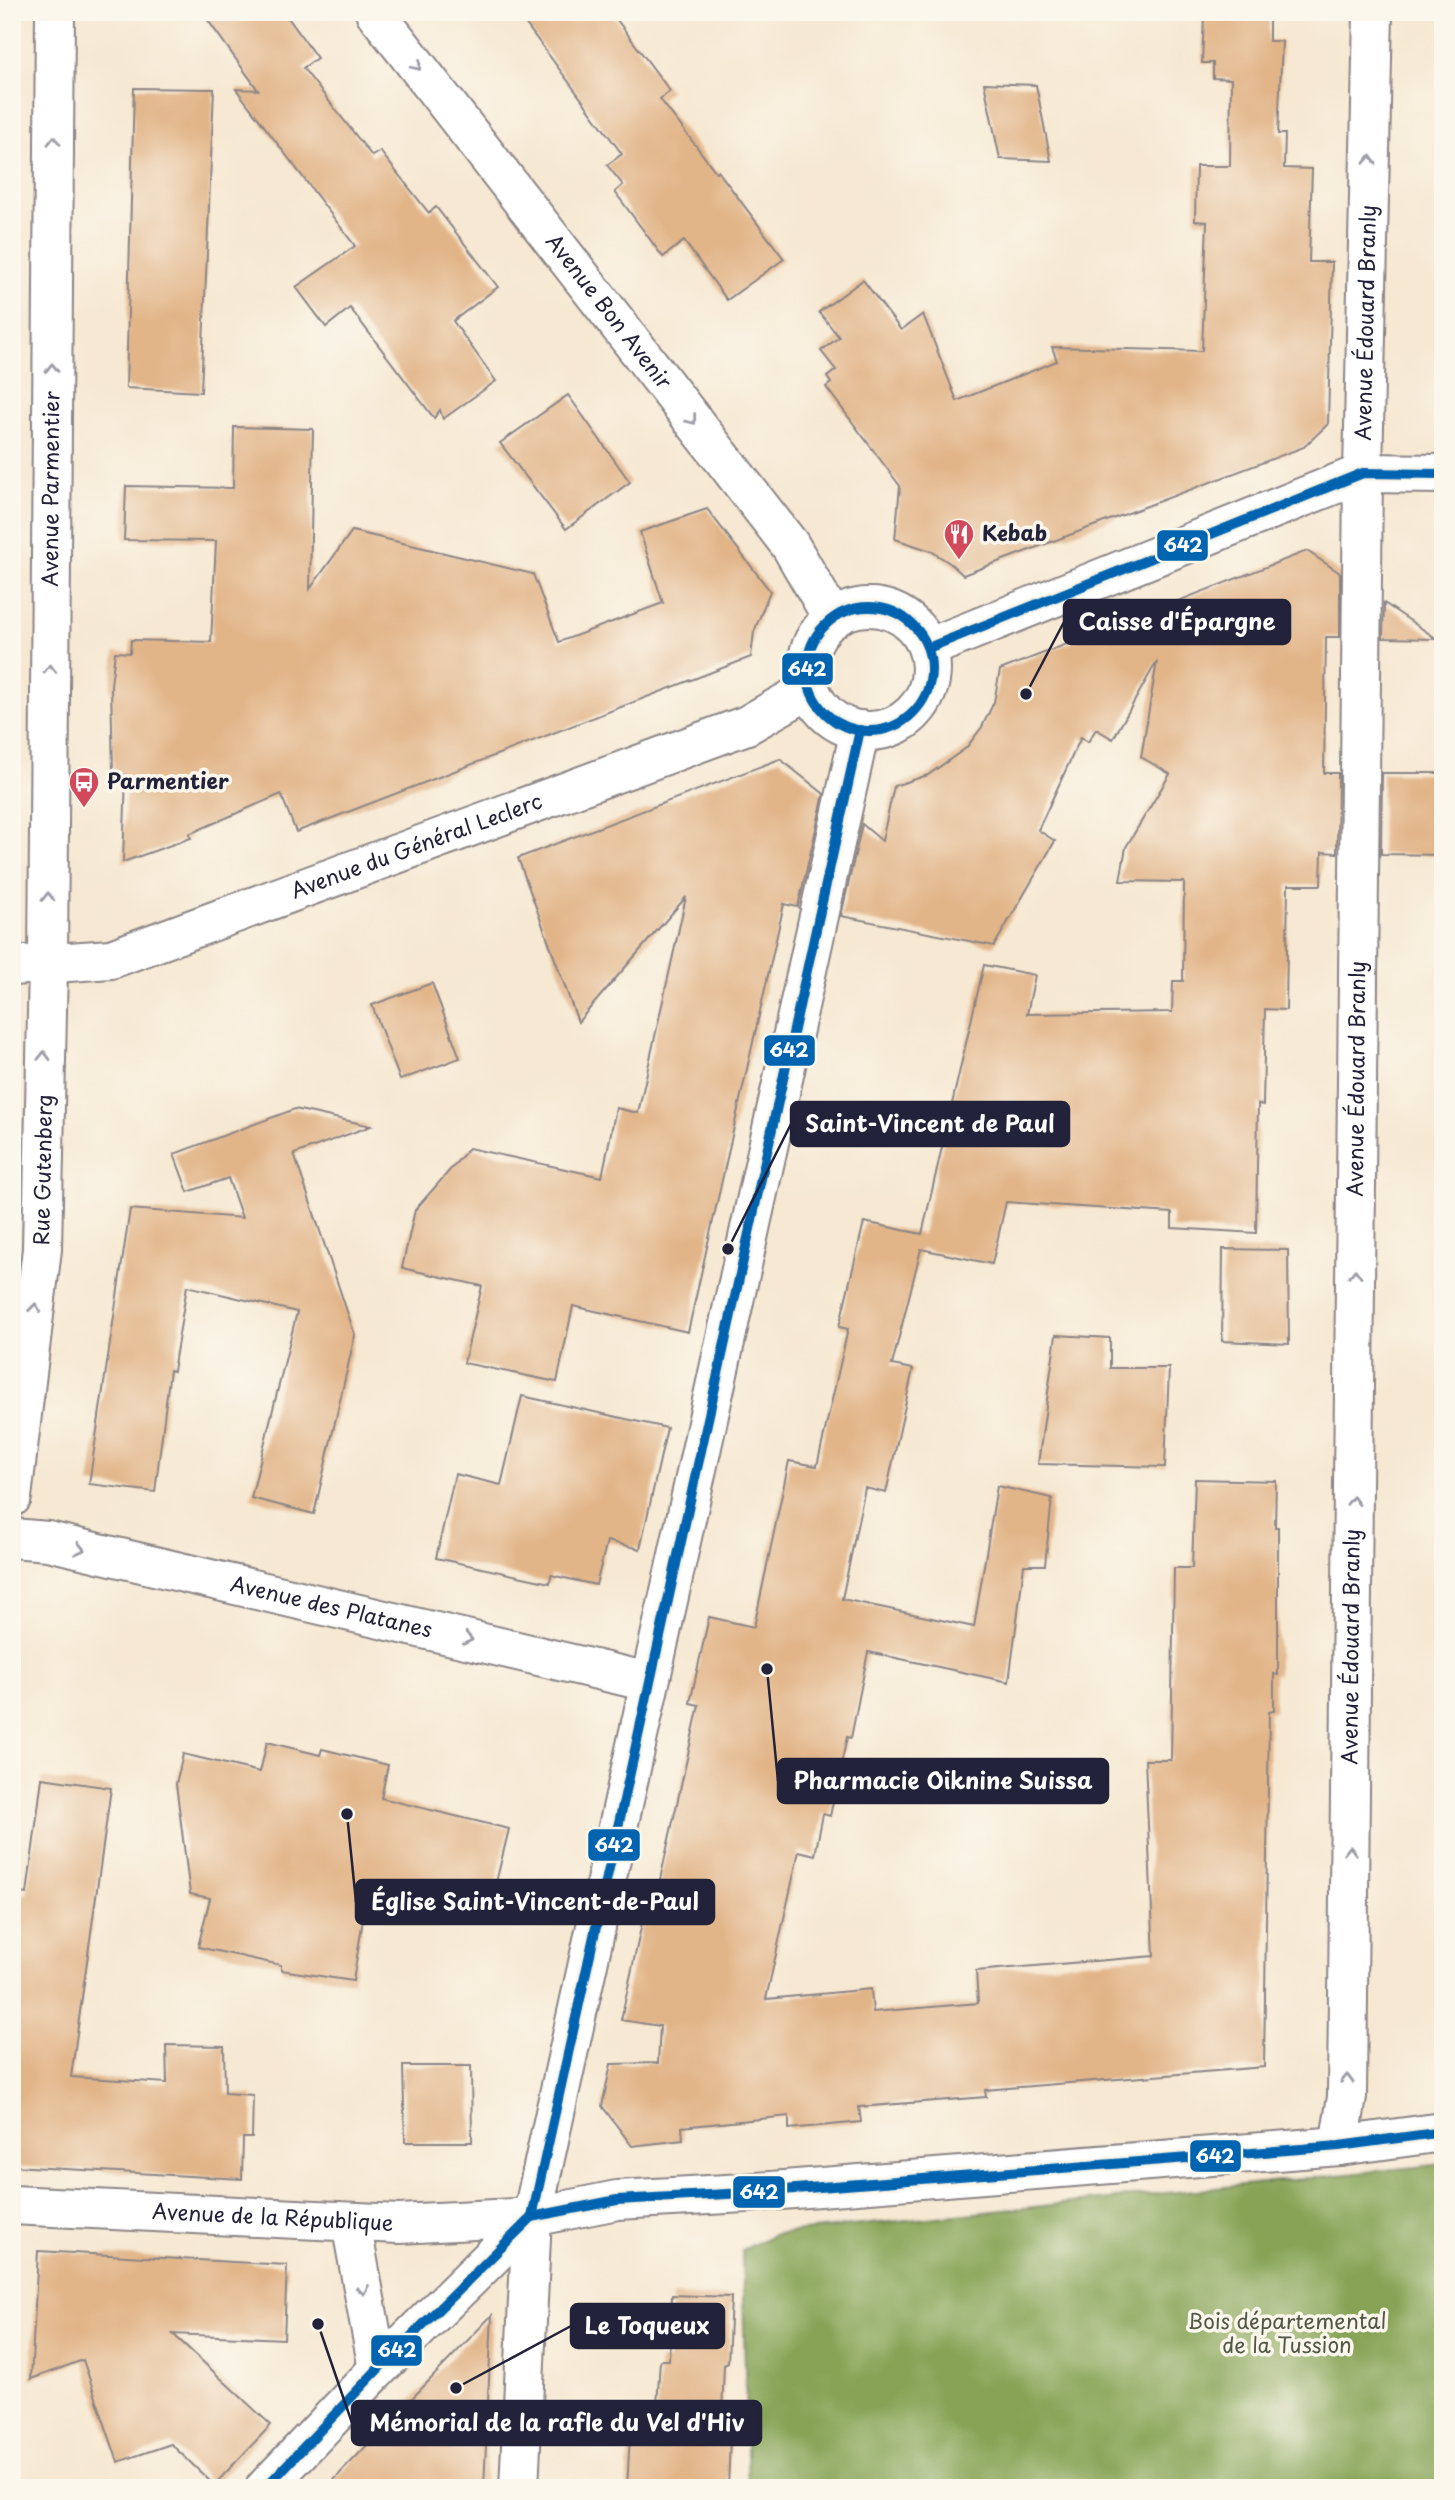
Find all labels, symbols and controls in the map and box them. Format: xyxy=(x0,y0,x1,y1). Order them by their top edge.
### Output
one-way arrow xyxy=(409,58,422,71)
one-way arrow xyxy=(46,135,62,146)
one-way arrow xyxy=(1362,154,1378,165)
street label: Avenue Édouard Branly xyxy=(1346,204,1383,441)
street label: Avenue Bon Avenir xyxy=(539,226,681,395)
one-way arrow xyxy=(45,363,60,374)
street label: Avenue Parmentier xyxy=(33,391,66,587)
one-way arrow xyxy=(684,412,697,424)
place label: Kebab xyxy=(982,516,1047,548)
restaurant icon: Kebab xyxy=(942,517,976,561)
line badge: 642 xyxy=(1156,529,1209,562)
text: 642 xyxy=(1163,530,1203,558)
callout: Caisse d'Épargne xyxy=(1064,600,1290,644)
text: Caisse d'Épargne xyxy=(1079,603,1276,638)
line badge: 642 xyxy=(781,652,834,686)
text: 642 xyxy=(787,654,827,682)
one-way arrow xyxy=(42,663,58,674)
place label: Parmentier xyxy=(107,764,229,796)
bus stop icon: Parmentier xyxy=(67,765,101,809)
street label: Avenue du Général Leclerc xyxy=(286,784,546,906)
one-way arrow xyxy=(40,891,56,901)
street label: Avenue Édouard Branly xyxy=(1338,961,1372,1197)
line badge: 642 xyxy=(763,1034,816,1067)
text: 642 xyxy=(769,1035,809,1063)
one-way arrow xyxy=(37,1051,52,1062)
street label: Rue Gutenberg xyxy=(24,1094,59,1246)
callout: Saint-Vincent de Paul xyxy=(791,1102,1069,1146)
text: Saint-Vincent de Paul xyxy=(805,1105,1055,1140)
one-way arrow xyxy=(1347,1268,1363,1278)
one-way arrow xyxy=(27,1302,42,1314)
one-way arrow xyxy=(1345,1495,1361,1506)
street label: Avenue Édouard Branly xyxy=(1332,1529,1367,1765)
one-way arrow xyxy=(73,1541,85,1555)
street label: Avenue des Platanes xyxy=(228,1566,436,1645)
one-way arrow xyxy=(462,1631,474,1646)
callout: Pharmacie Oiknine Suissa xyxy=(778,1759,1108,1803)
text: Pharmacie Oiknine Suissa xyxy=(793,1762,1093,1797)
line badge: 642 xyxy=(587,1828,641,1862)
text: 642 xyxy=(594,1830,634,1858)
one-way arrow xyxy=(1342,1845,1358,1856)
callout: Église Saint-Vincent-de-Paul xyxy=(356,1880,714,1924)
text: Église Saint-Vincent-de-Paul xyxy=(371,1883,699,1918)
one-way arrow xyxy=(1340,2073,1355,2084)
line badge: 642 xyxy=(1189,2139,1242,2173)
text: 642 xyxy=(1195,2141,1235,2169)
line badge: 642 xyxy=(732,2175,786,2209)
text: 642 xyxy=(739,2177,779,2205)
street label: Avenue de la République xyxy=(151,2194,394,2238)
one-way arrow xyxy=(355,2284,370,2296)
callout: Le Toqueux xyxy=(571,2304,724,2348)
park label: Bois départemental de la Tussion xyxy=(1188,2304,1387,2360)
text: Le Toqueux xyxy=(585,2307,710,2342)
line badge: 642 xyxy=(370,2334,423,2367)
text: 642 xyxy=(377,2335,417,2363)
callout: Mémorial de la rafle du Vel d'Hiv xyxy=(352,2401,761,2445)
text: Mémorial de la rafle du Vel d'Hiv xyxy=(370,2404,745,2439)

